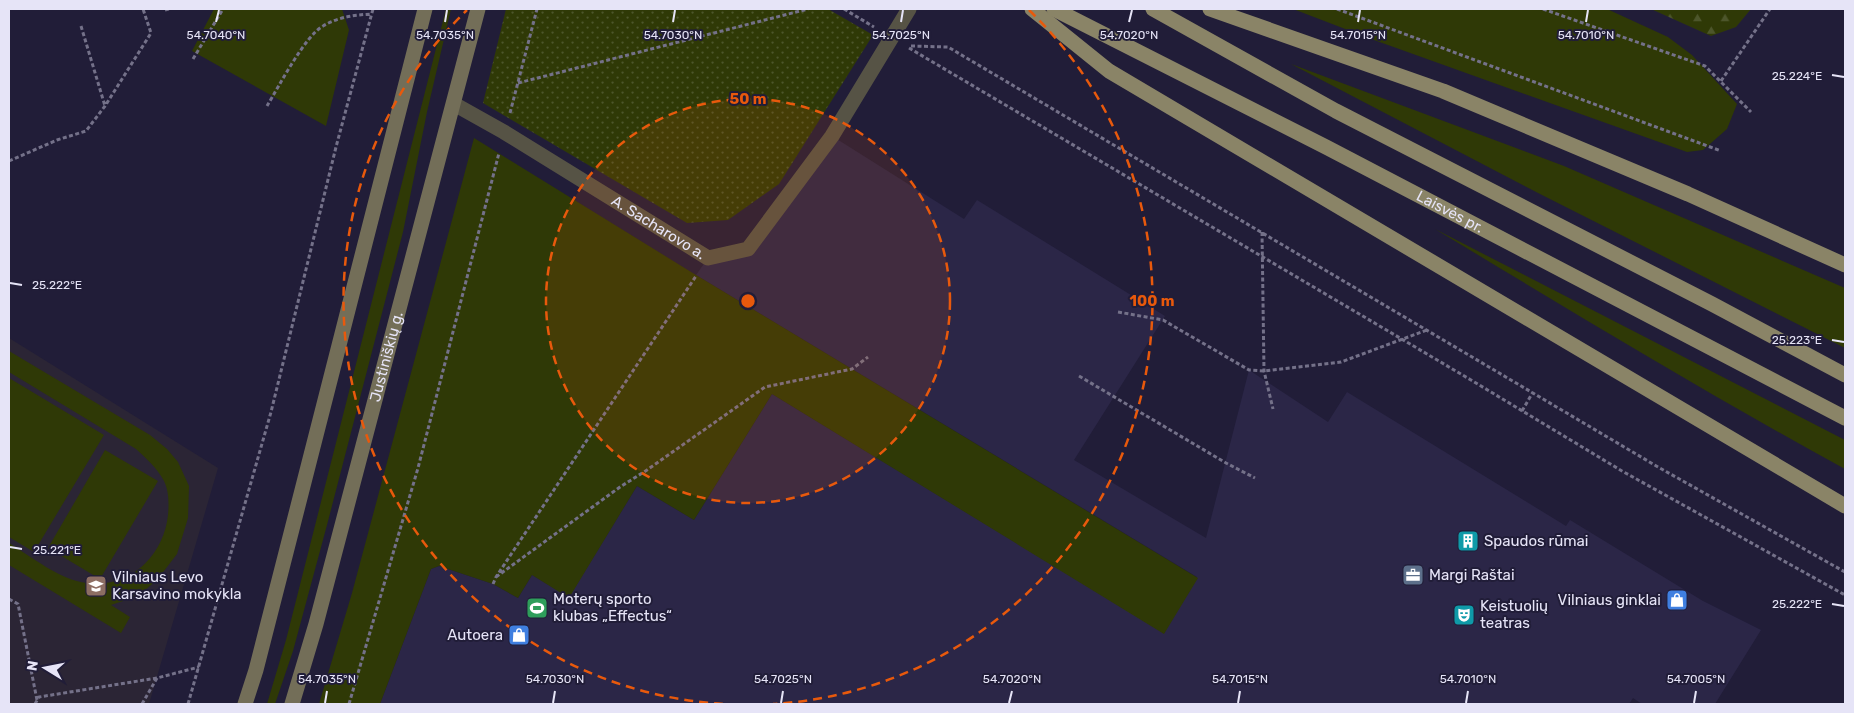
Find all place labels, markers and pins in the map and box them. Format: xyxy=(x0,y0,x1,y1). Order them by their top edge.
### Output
centre of rings xyxy=(739,292,757,310)
building icon: Spaudos rūmai xyxy=(1456,529,1480,553)
place label: Spaudos rūmai xyxy=(1484,532,1588,550)
office icon: Margi Raštai xyxy=(1401,563,1425,587)
place label: Margi Raštai xyxy=(1429,566,1515,584)
place label: Vilniaus Levo Karsavino mokykla xyxy=(112,568,242,603)
school or university icon: Vilniaus Levo Karsavino mokykla xyxy=(84,574,108,598)
shop icon: Vilniaus ginklai xyxy=(1665,588,1689,612)
place label: Moterų sporto klubas „Effectus“ xyxy=(553,590,672,625)
place label: Vilniaus ginklai xyxy=(1558,591,1661,609)
sports icon: Moterų sporto klubas „Effectus“ xyxy=(525,596,549,620)
place label: Keistuolių teatras xyxy=(1480,597,1548,632)
theatre icon: Keistuolių teatras xyxy=(1452,603,1476,627)
shop icon: Autoera xyxy=(507,623,531,647)
place label: Autoera xyxy=(447,626,503,644)

